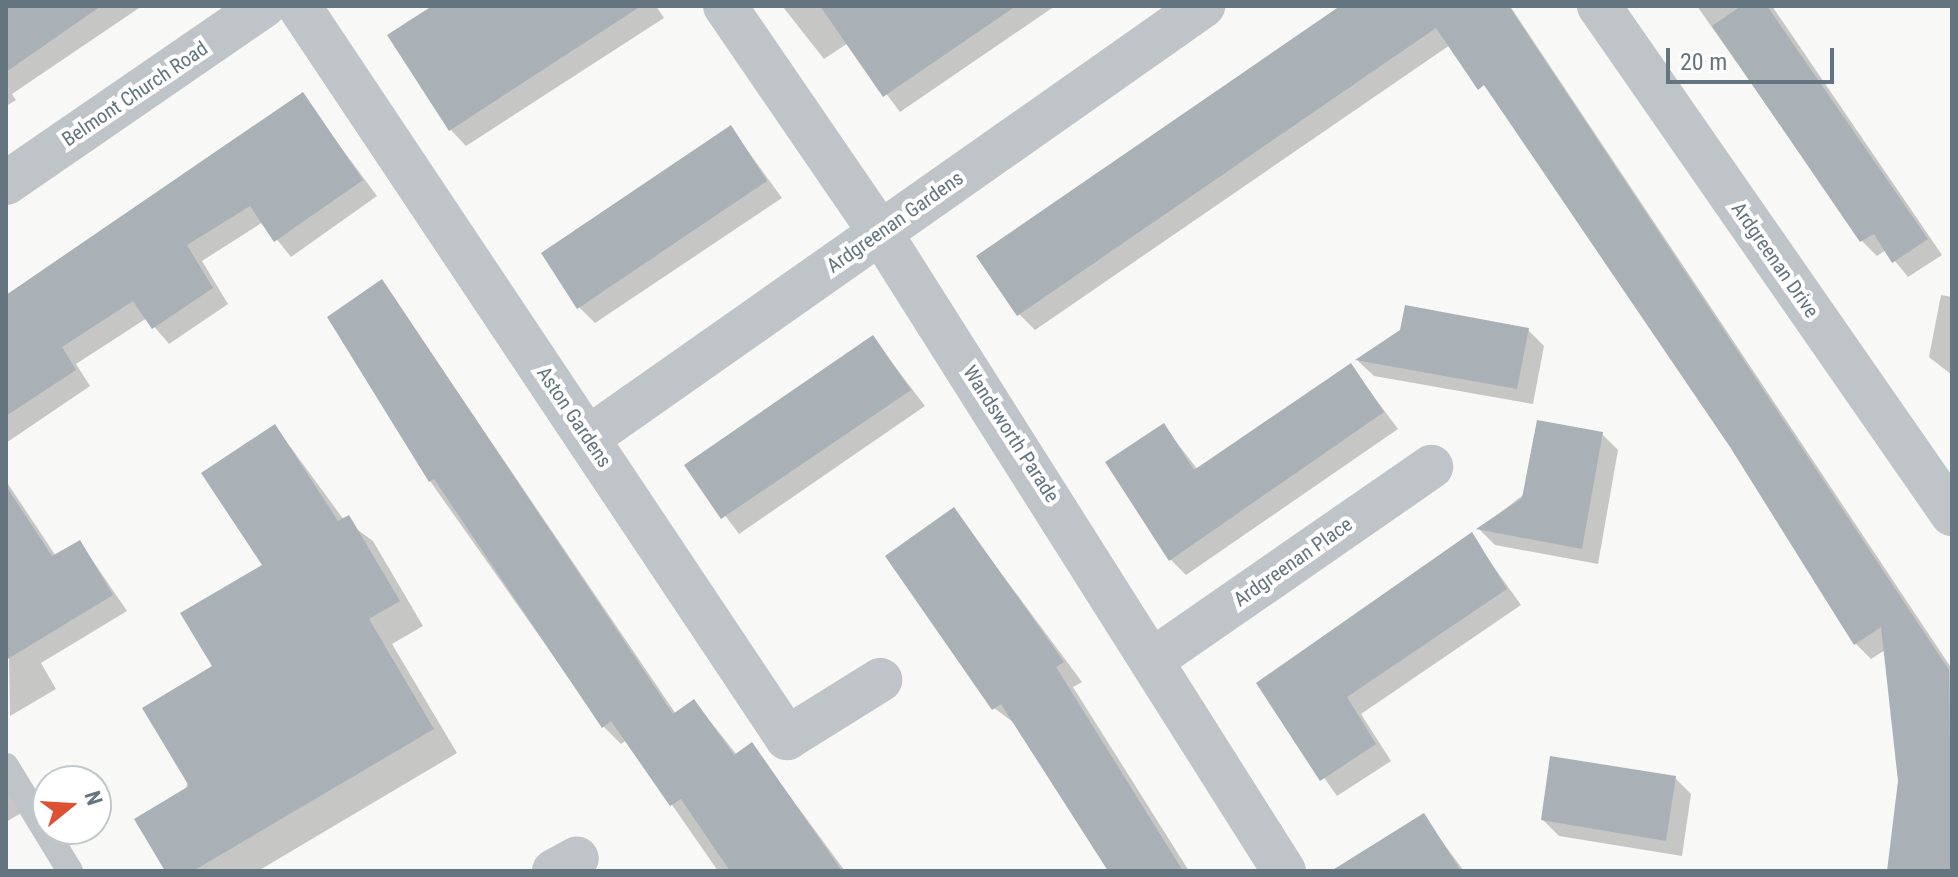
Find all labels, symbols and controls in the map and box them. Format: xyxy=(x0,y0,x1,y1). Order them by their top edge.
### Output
scale bar xyxy=(1670,32,1838,82)
street label: Belmont Church Road xyxy=(58,36,212,152)
text: 20 m xyxy=(1680,48,1727,76)
street label: Ardgreenan Gardens xyxy=(822,166,968,278)
street label: Ardgreenan Drive xyxy=(1726,198,1824,322)
street label: Wandsworth Parade xyxy=(958,361,1064,507)
street label: Aston Gardens xyxy=(532,362,616,472)
street label: Ardgreenan Place xyxy=(1229,512,1357,612)
north arrow xyxy=(32,765,112,845)
text: N xyxy=(79,788,107,808)

